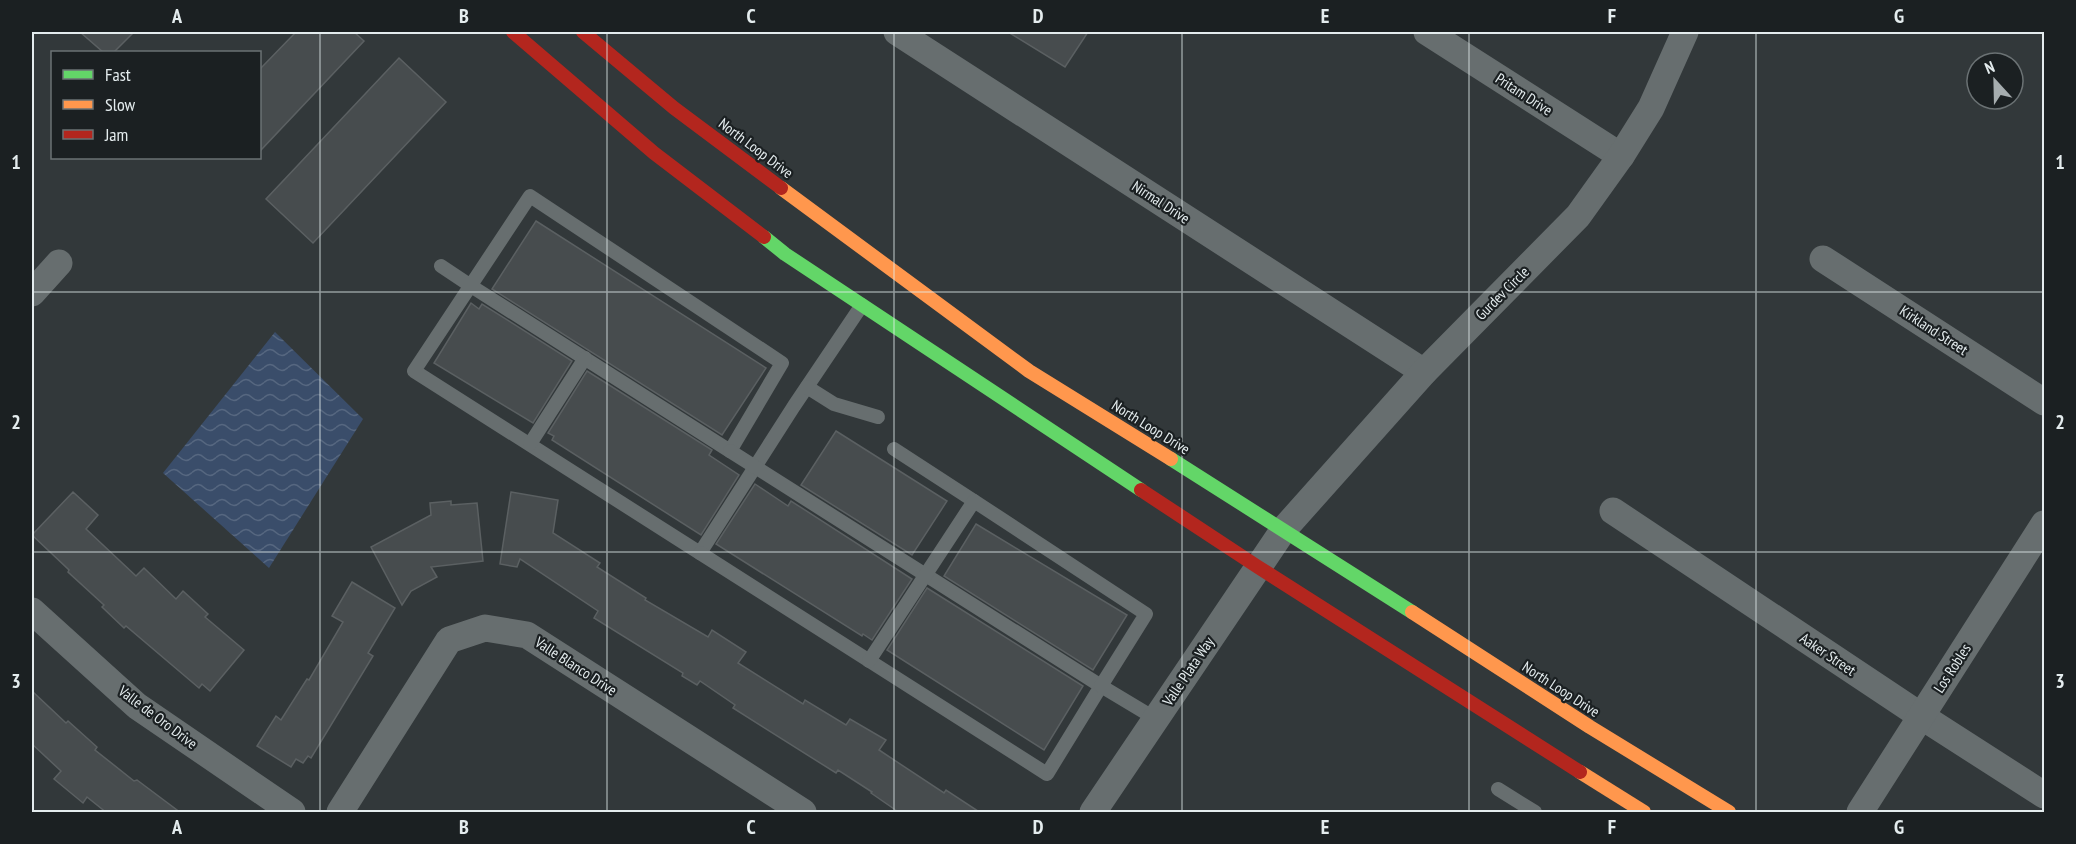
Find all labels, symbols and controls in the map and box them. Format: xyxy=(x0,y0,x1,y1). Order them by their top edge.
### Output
text: A xyxy=(171,3,183,29)
text: B xyxy=(459,3,469,29)
text: C xyxy=(746,3,756,29)
text: D xyxy=(1033,3,1044,29)
text: E xyxy=(1321,3,1329,29)
text: F xyxy=(1608,3,1616,29)
text: G xyxy=(1894,3,1904,29)
legend xyxy=(51,51,261,159)
north arrow xyxy=(1965,51,2025,111)
text: N xyxy=(1982,56,1997,78)
text: Fast xyxy=(105,63,131,86)
street label: Pritam Drive xyxy=(1492,69,1556,119)
text: Slow xyxy=(105,93,136,116)
street label: North Loop Drive xyxy=(715,114,797,182)
text: Jam xyxy=(104,123,128,146)
text: 1 xyxy=(11,149,21,175)
text: 1 xyxy=(2055,149,2065,175)
street label: Nirmal Drive xyxy=(1129,176,1193,228)
street label: Gurdev Circle xyxy=(1471,262,1533,324)
street label: Kirkland Street xyxy=(1896,301,1972,359)
street label: North Loop Drive xyxy=(1108,396,1194,458)
text: 2 xyxy=(11,409,21,435)
text: 2 xyxy=(2055,409,2065,435)
street label: Aaker Street xyxy=(1796,628,1860,680)
street label: Valle Blanco Drive xyxy=(531,632,621,700)
street label: Valle Plata Way xyxy=(1157,633,1218,710)
street label: Los Robles xyxy=(1929,640,1975,696)
street label: North Loop Drive xyxy=(1519,657,1603,721)
text: 3 xyxy=(11,668,21,694)
text: 3 xyxy=(2055,668,2065,694)
street label: Valle de Oro Drive xyxy=(114,681,201,753)
text: A xyxy=(171,814,183,840)
text: B xyxy=(459,814,469,840)
text: C xyxy=(746,814,756,840)
text: D xyxy=(1033,814,1044,840)
text: E xyxy=(1321,814,1329,840)
text: F xyxy=(1608,814,1616,840)
text: G xyxy=(1894,814,1904,840)

